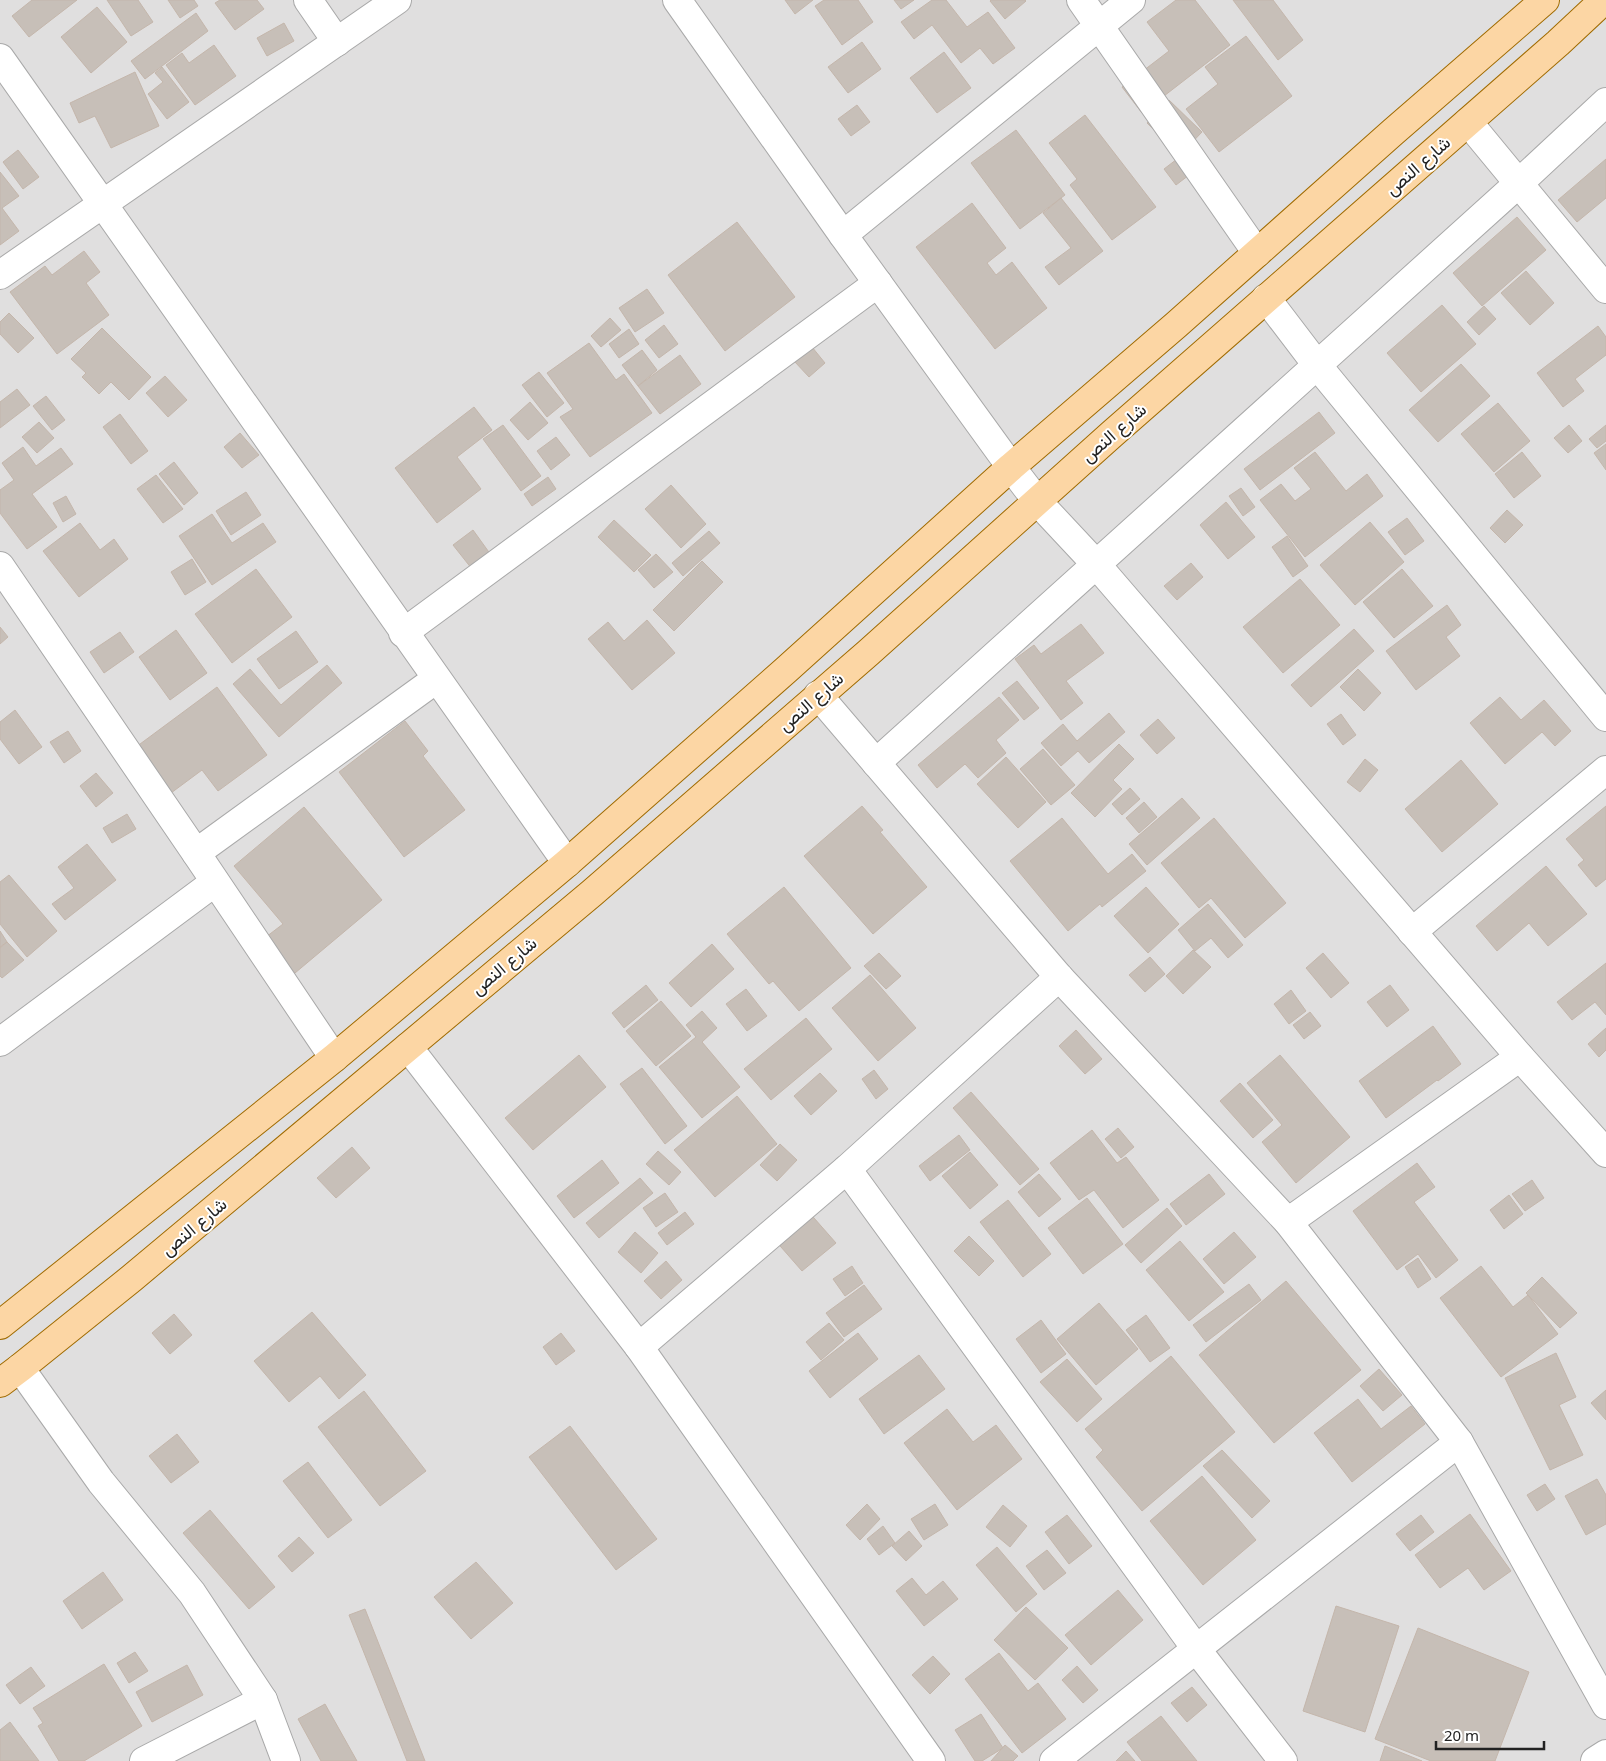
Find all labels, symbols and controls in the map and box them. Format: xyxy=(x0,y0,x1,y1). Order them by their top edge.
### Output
street label: شارع النص xyxy=(1380,130,1456,201)
street label: شارع النص xyxy=(1076,397,1152,468)
street label: شارع النص xyxy=(773,666,849,737)
street label: شارع النص xyxy=(465,931,542,1001)
street label: شارع النص xyxy=(155,1192,232,1262)
scale bar xyxy=(1436,1718,1544,1750)
text: 20 m xyxy=(1444,1725,1479,1745)

